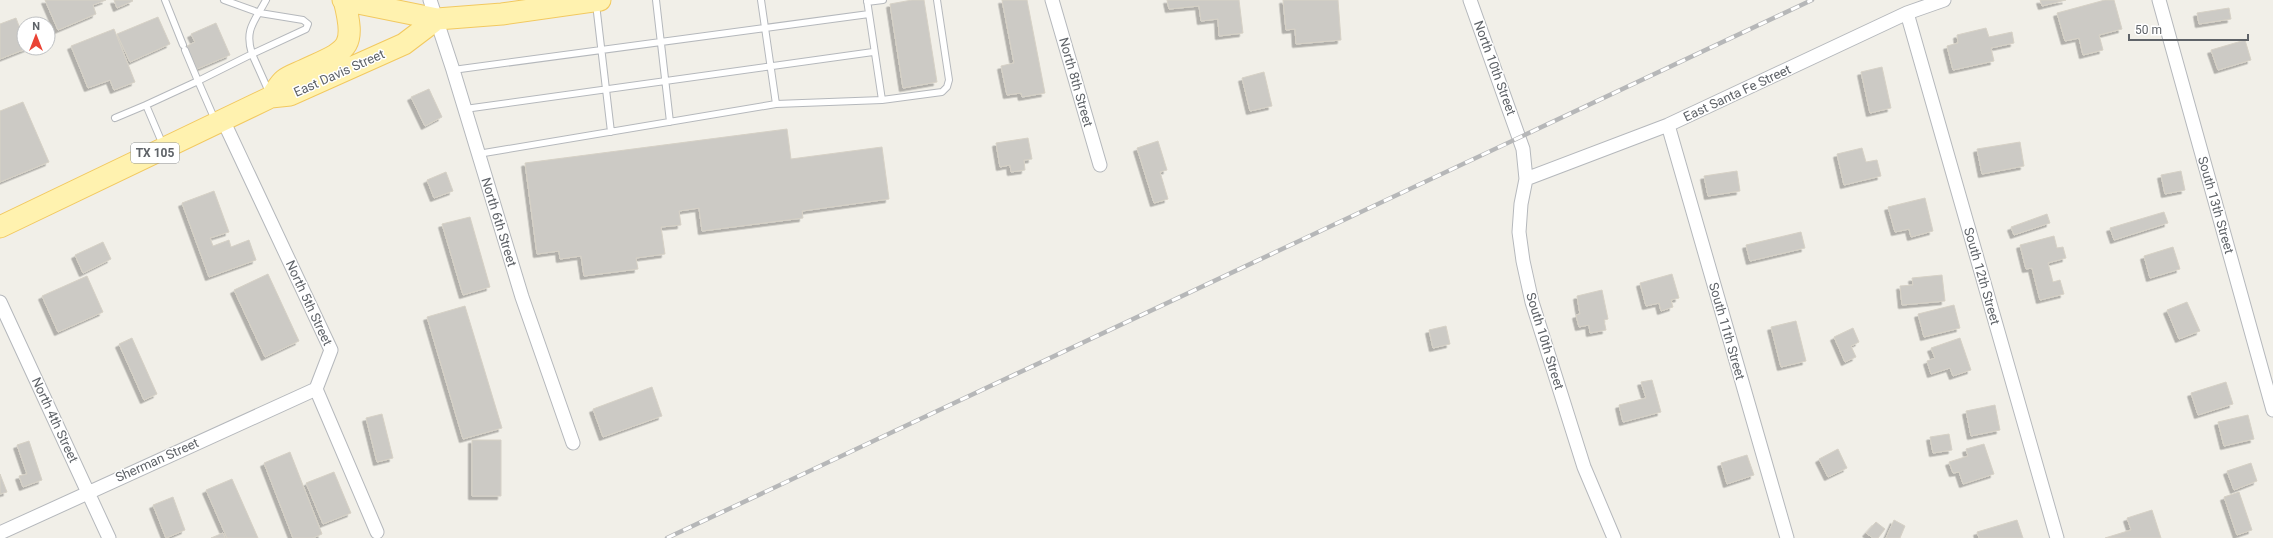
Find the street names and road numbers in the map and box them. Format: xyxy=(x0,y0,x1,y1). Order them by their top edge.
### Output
street label: North 10th Street xyxy=(1471,19,1519,117)
street label: North 8th Street xyxy=(1056,36,1096,128)
street label: East Davis Street xyxy=(291,46,387,100)
street label: East Santa Fe Street xyxy=(1681,62,1793,124)
road number: TX 105 xyxy=(131,143,179,163)
street label: South 13th Street xyxy=(2195,155,2237,255)
street label: North 6th Street xyxy=(478,176,520,268)
street label: South 12th Street xyxy=(1961,226,2003,326)
street label: North 5th Street xyxy=(283,258,335,348)
street label: South 11th Street xyxy=(1706,281,1748,381)
street label: South 10th Street xyxy=(1523,291,1567,391)
street label: North 4th Street xyxy=(29,375,81,465)
street label: Sherman Street xyxy=(113,435,201,485)

